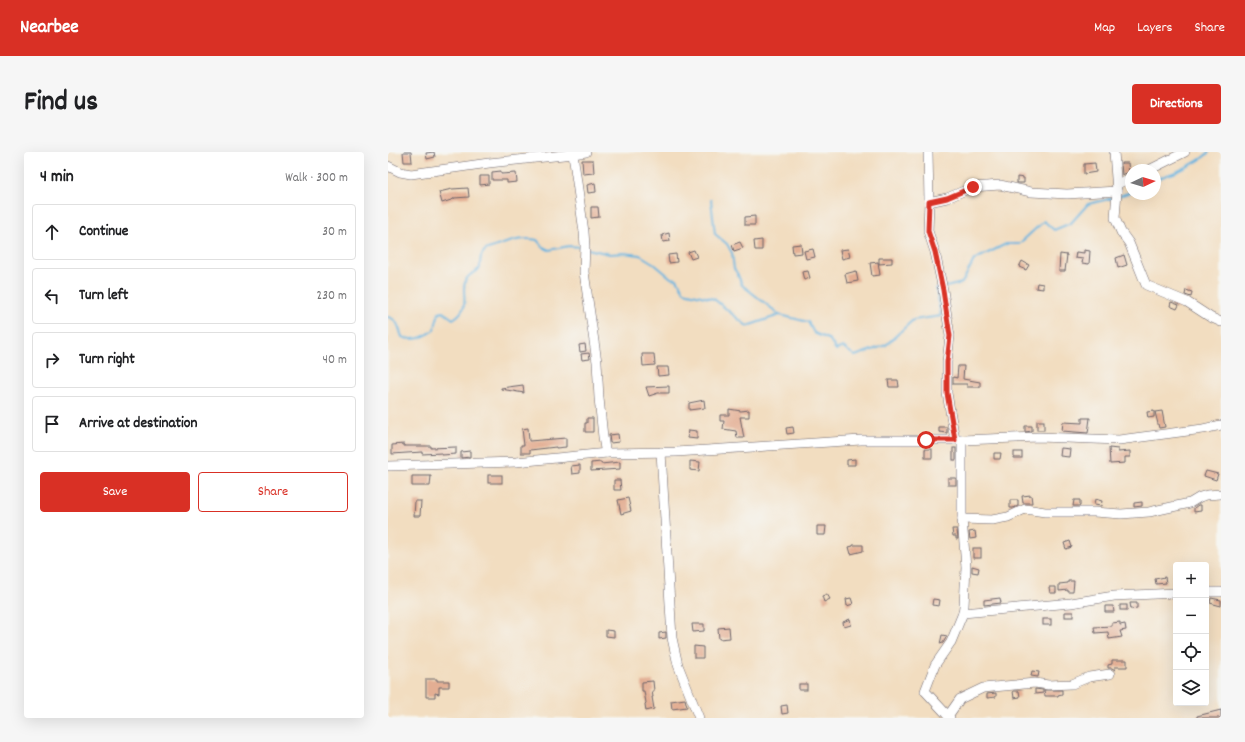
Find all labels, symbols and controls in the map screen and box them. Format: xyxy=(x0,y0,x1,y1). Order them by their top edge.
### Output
text: Nearbee xyxy=(20,15,79,42)
text: Map xyxy=(1094,18,1115,38)
text: Layers xyxy=(1137,18,1172,38)
text: Share xyxy=(1194,18,1225,38)
text: Find us xyxy=(24,84,98,124)
button: Directions xyxy=(1132,84,1221,124)
north arrow xyxy=(1125,164,1161,200)
text: 4 min xyxy=(40,166,74,190)
text: Walk · 300 m xyxy=(285,169,348,188)
route end xyxy=(964,178,982,196)
icon: ahead xyxy=(41,221,63,243)
text: Continue xyxy=(79,221,128,243)
text: 30 m xyxy=(322,223,347,242)
icon: left xyxy=(41,285,63,307)
text: Turn left xyxy=(79,285,128,307)
text: 230 m xyxy=(317,287,347,306)
icon: right xyxy=(41,349,63,371)
text: Turn right xyxy=(79,349,135,371)
text: 40 m xyxy=(323,351,347,370)
icon: arrive xyxy=(41,413,63,435)
text: Arrive at destination xyxy=(79,413,197,435)
route start xyxy=(917,431,935,449)
button: Save xyxy=(40,472,190,512)
button: Share xyxy=(198,472,348,512)
map controls xyxy=(1173,562,1209,706)
button: + xyxy=(1173,562,1209,598)
button: − xyxy=(1173,598,1209,634)
button: locate xyxy=(1173,634,1209,670)
button: layers xyxy=(1173,670,1209,706)

